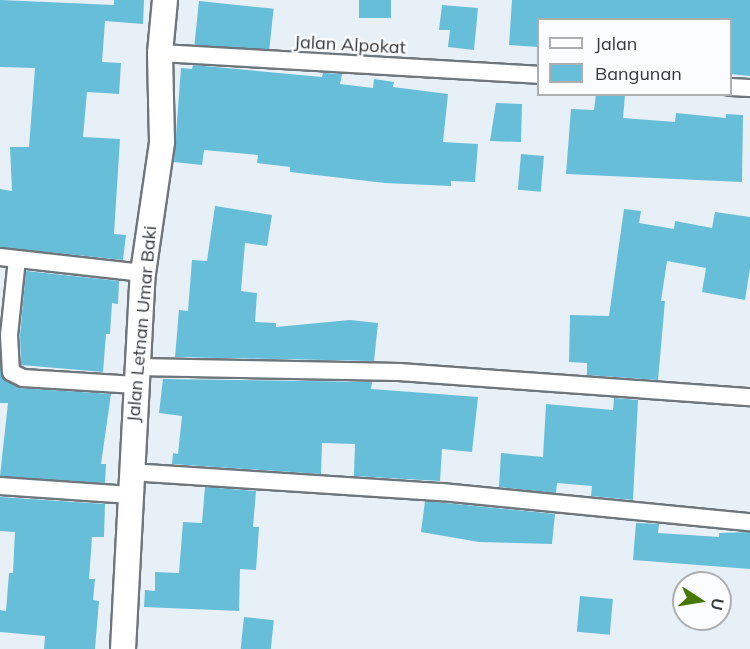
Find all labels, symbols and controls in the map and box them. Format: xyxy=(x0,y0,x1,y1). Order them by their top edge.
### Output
legend xyxy=(537,18,732,96)
street label: Jalan Alpokat xyxy=(294,31,406,59)
text: Jalan xyxy=(595,32,637,55)
text: Bangunan xyxy=(595,62,682,85)
street label: Jalan Letnan Umar Baki xyxy=(123,225,161,423)
north arrow xyxy=(672,571,732,631)
text: U xyxy=(707,596,729,612)

